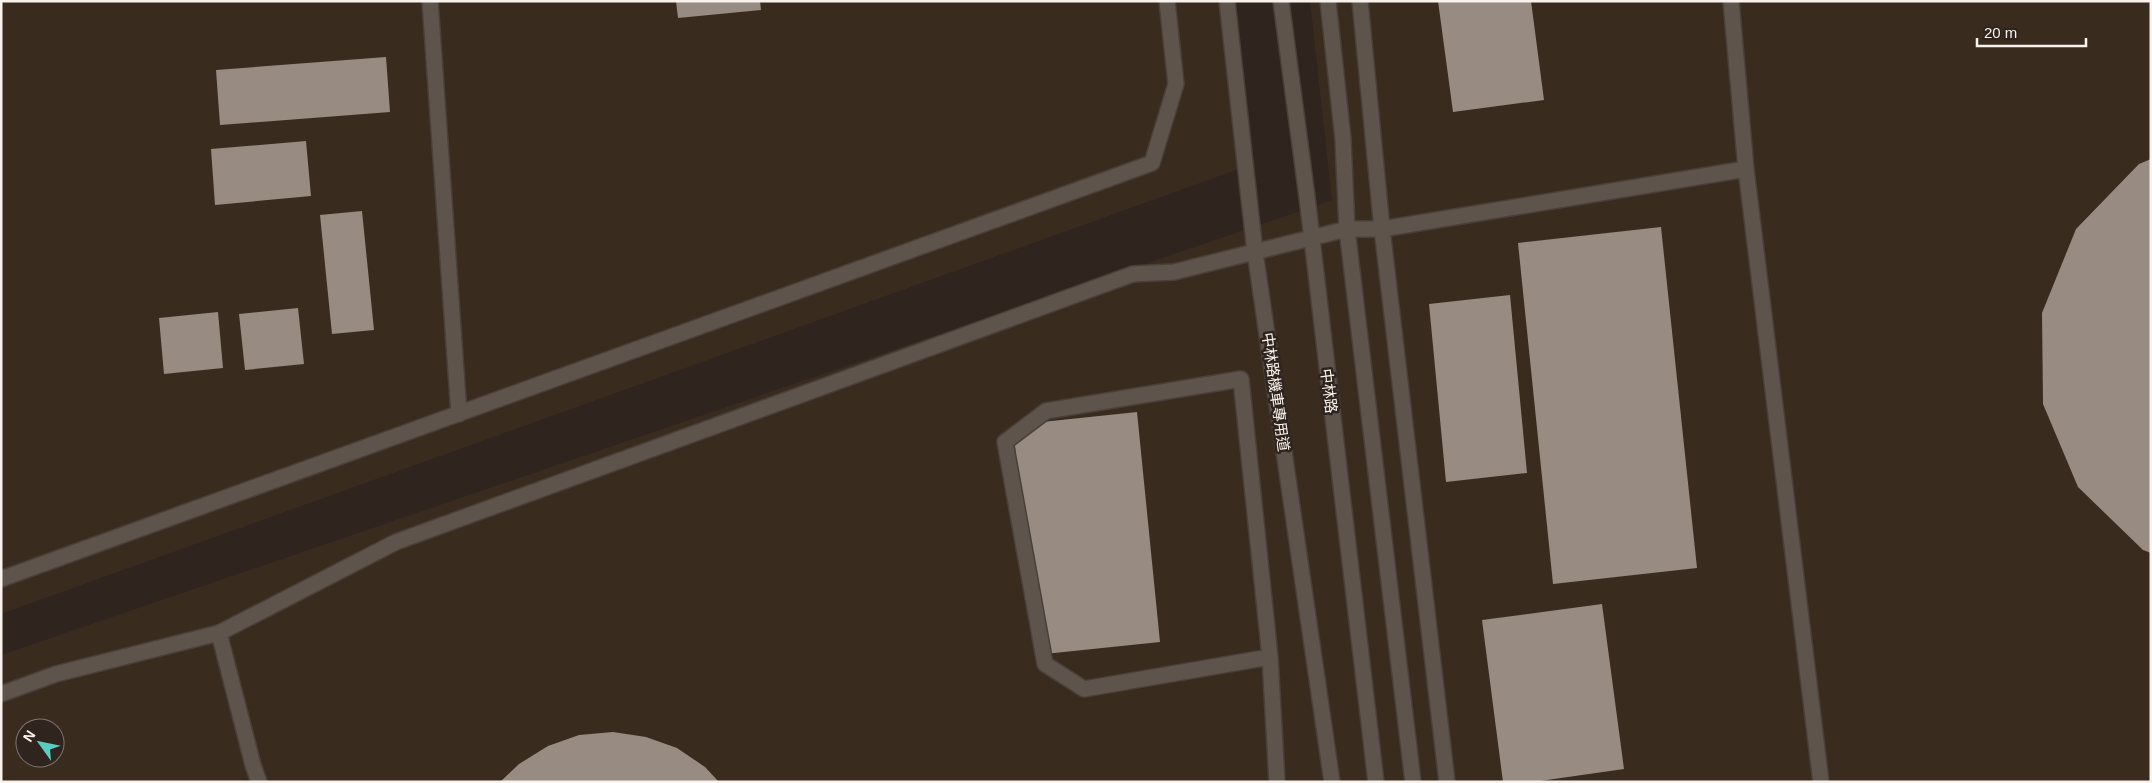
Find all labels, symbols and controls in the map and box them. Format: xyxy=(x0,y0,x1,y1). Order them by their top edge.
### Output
scale bar xyxy=(1977,15,2086,47)
text: 20 m xyxy=(1984,24,2017,41)
street label: 中林路機車專用道 xyxy=(1259,331,1293,453)
street label: 中林路 xyxy=(1318,368,1340,414)
north arrow xyxy=(15,718,65,768)
text: N xyxy=(20,727,39,745)

